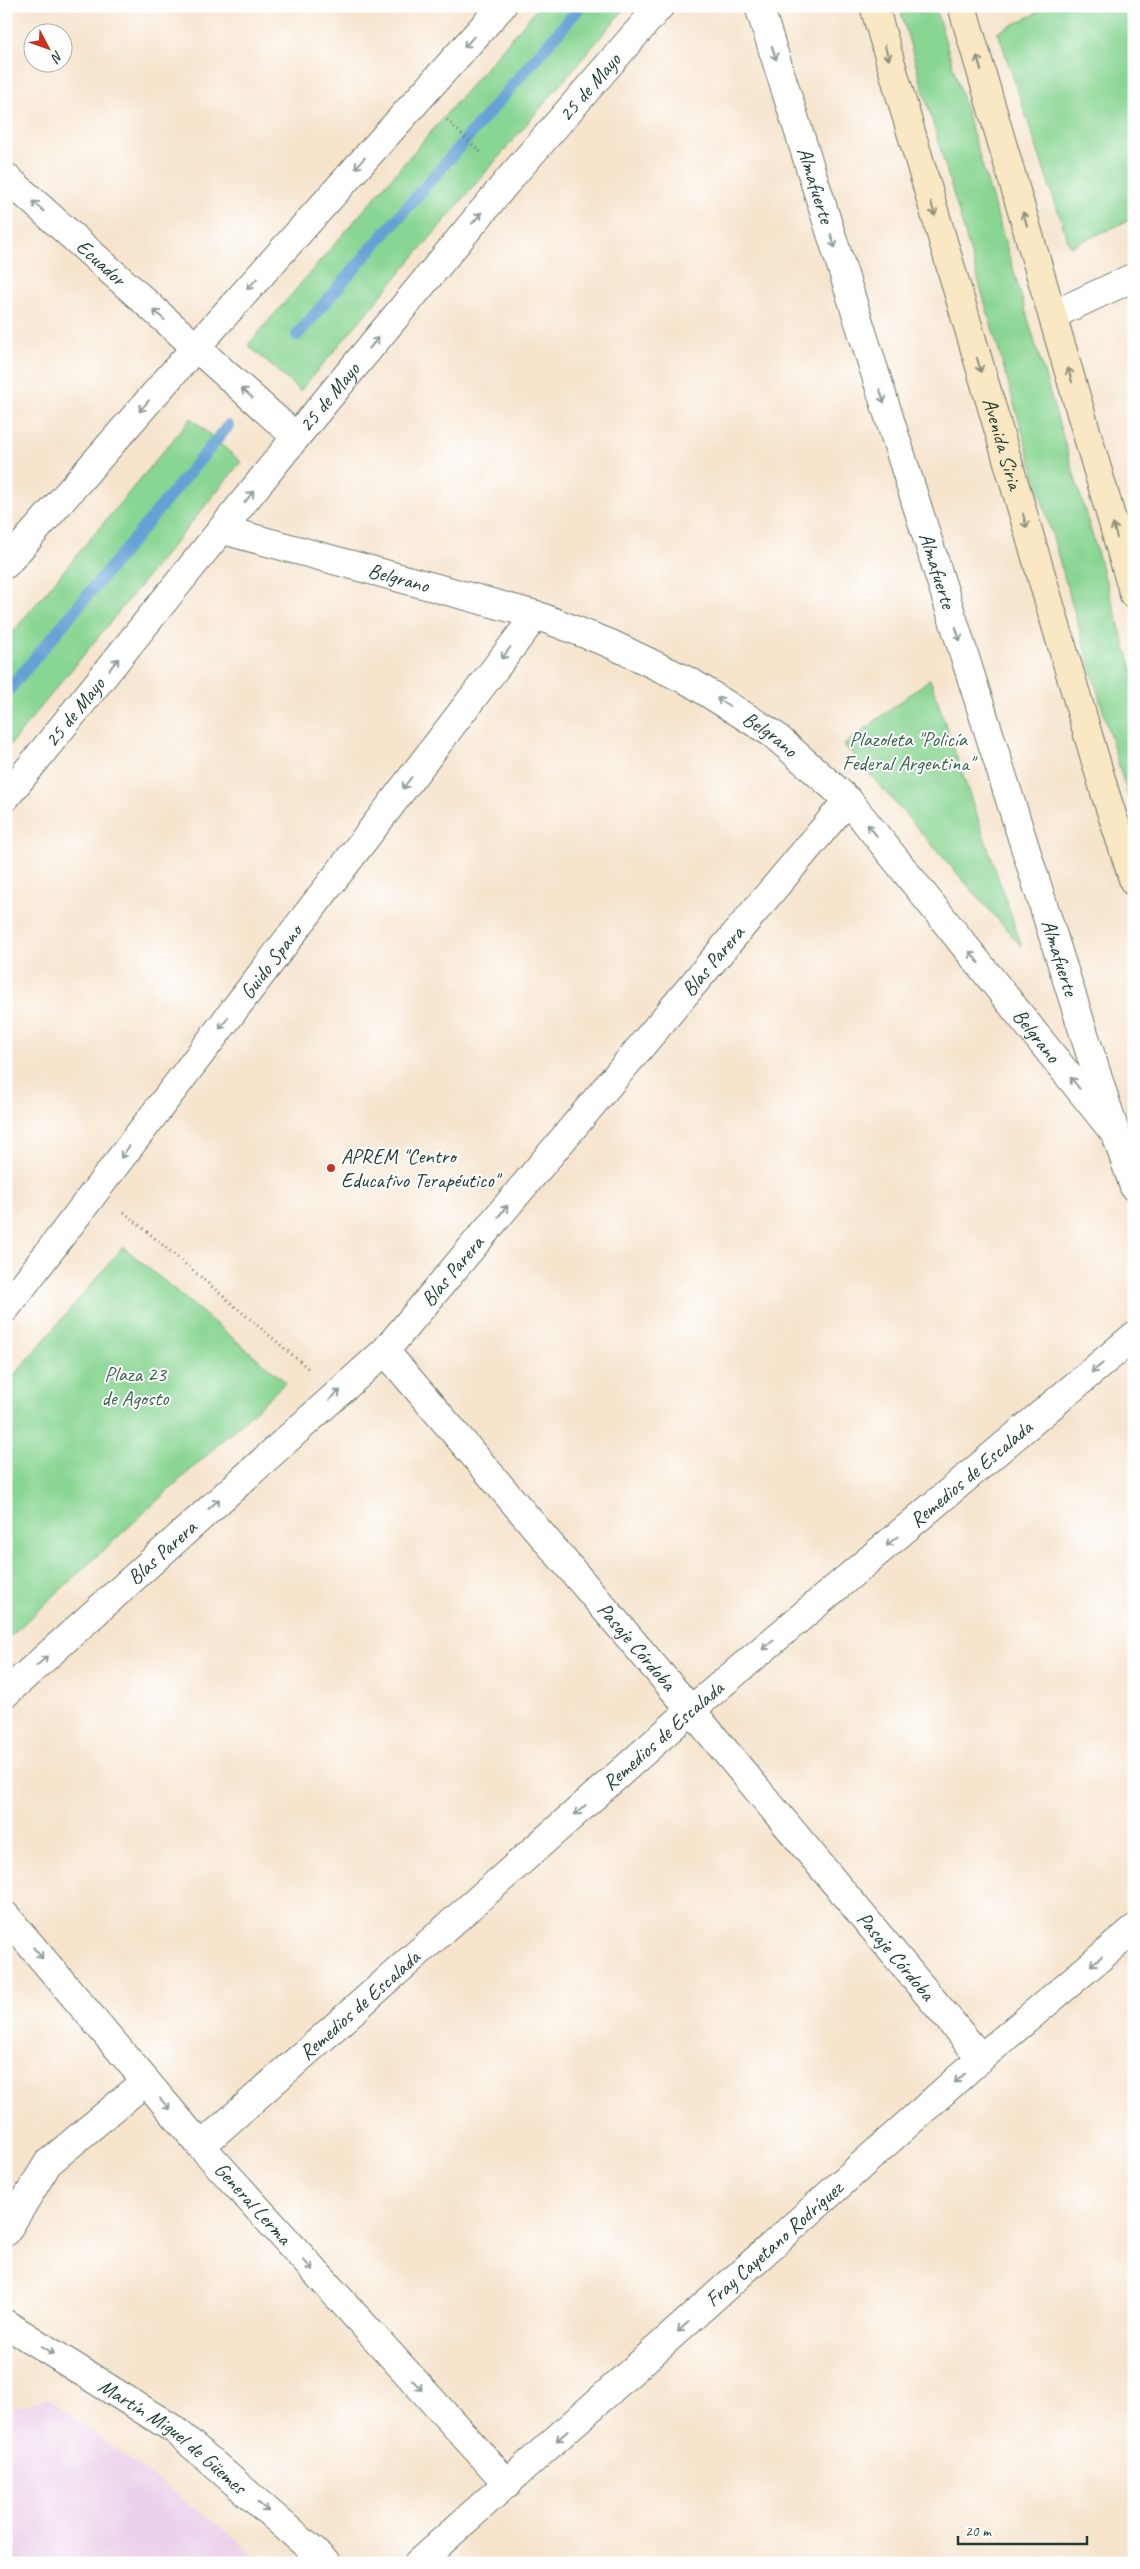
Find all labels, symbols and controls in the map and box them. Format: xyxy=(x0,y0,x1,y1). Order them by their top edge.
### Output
north arrow xyxy=(22,22,72,72)
one-way arrow xyxy=(463,36,475,49)
one-way arrow xyxy=(769,44,779,60)
one-way arrow xyxy=(883,45,893,61)
street label: 25 de Mayo xyxy=(553,46,627,127)
text: N xyxy=(47,47,67,67)
one-way arrow xyxy=(974,56,984,72)
street label: Almafuerte xyxy=(791,144,841,229)
one-way arrow xyxy=(355,157,366,170)
one-way arrow xyxy=(32,200,45,212)
one-way arrow xyxy=(929,201,939,217)
one-way arrow xyxy=(472,212,483,225)
one-way arrow xyxy=(1019,212,1029,228)
street label: Ecuador xyxy=(71,233,133,292)
one-way arrow xyxy=(829,233,839,249)
one-way arrow xyxy=(246,278,258,291)
one-way arrow xyxy=(153,309,166,321)
one-way arrow xyxy=(368,337,379,350)
street label: 25 de Mayo xyxy=(293,356,366,437)
one-way arrow xyxy=(974,356,984,372)
one-way arrow xyxy=(1065,368,1075,384)
one-way arrow xyxy=(241,387,254,399)
one-way arrow xyxy=(878,388,888,404)
street label: Avenida Siria xyxy=(977,395,1029,495)
one-way arrow xyxy=(139,399,150,412)
one-way arrow xyxy=(244,491,255,504)
one-way arrow xyxy=(1020,512,1030,528)
one-way arrow xyxy=(1110,524,1120,540)
street label: Almafuerte xyxy=(913,529,962,614)
street label: Belgrano xyxy=(365,557,433,599)
one-way arrow xyxy=(953,626,963,642)
one-way arrow xyxy=(501,647,512,660)
one-way arrow xyxy=(109,658,120,671)
street label: 25 de Mayo xyxy=(38,671,111,752)
one-way arrow xyxy=(716,697,730,707)
street label: Belgrano xyxy=(738,705,804,764)
park label: Plazoleta "Policía Federal Argentina" xyxy=(842,726,978,776)
one-way arrow xyxy=(402,776,413,789)
one-way arrow xyxy=(867,823,878,836)
street label: Almafuerte xyxy=(1036,916,1085,1001)
street label: Guido Spano xyxy=(234,917,309,1004)
street label: Blas Parera xyxy=(676,919,751,1002)
one-way arrow xyxy=(968,950,979,963)
street label: Belgrano xyxy=(1007,1003,1067,1069)
one-way arrow xyxy=(218,1016,229,1029)
one-way arrow xyxy=(1070,1077,1081,1090)
place label: APREM "Centro Educativo Terapéutico" xyxy=(341,1143,503,1193)
one-way arrow xyxy=(120,1145,130,1159)
marker: APREM "Centro Educativo Terapéutico" xyxy=(325,1162,337,1174)
one-way arrow xyxy=(497,1204,508,1217)
street label: Blas Parera xyxy=(415,1229,490,1312)
park label: Plaza 23 de Agosto xyxy=(101,1361,170,1411)
one-way arrow xyxy=(1090,1362,1103,1374)
one-way arrow xyxy=(328,1389,341,1401)
street label: Remedios de Escalada xyxy=(904,1414,1039,1533)
one-way arrow xyxy=(208,1498,221,1510)
street label: Blas Parera xyxy=(122,1513,203,1590)
one-way arrow xyxy=(886,1535,899,1546)
street label: Pasaje Córdoba xyxy=(592,1597,683,1697)
one-way arrow xyxy=(762,1640,775,1651)
one-way arrow xyxy=(36,1655,49,1666)
street label: Remedios de Escalada xyxy=(597,1674,730,1796)
one-way arrow xyxy=(573,1804,586,1815)
street label: Pasaje Córdoba xyxy=(851,1906,942,2007)
street label: Remedios de Escalada xyxy=(294,1944,426,2066)
one-way arrow xyxy=(32,1946,43,1959)
one-way arrow xyxy=(1090,1955,1103,1967)
one-way arrow xyxy=(953,2072,966,2084)
one-way arrow xyxy=(159,2098,170,2111)
street label: General Lerma xyxy=(209,2157,298,2251)
street label: Fray Cayetano Rodríguez xyxy=(700,2174,850,2312)
one-way arrow xyxy=(302,2258,314,2271)
one-way arrow xyxy=(676,2321,689,2333)
one-way arrow xyxy=(40,2345,54,2355)
street label: Martín Miguel de Güemes xyxy=(94,2372,253,2501)
one-way arrow xyxy=(411,2378,423,2391)
one-way arrow xyxy=(555,2430,568,2441)
one-way arrow xyxy=(257,2501,270,2513)
scale bar xyxy=(958,2514,1086,2546)
text: 20 m xyxy=(965,2522,992,2541)

